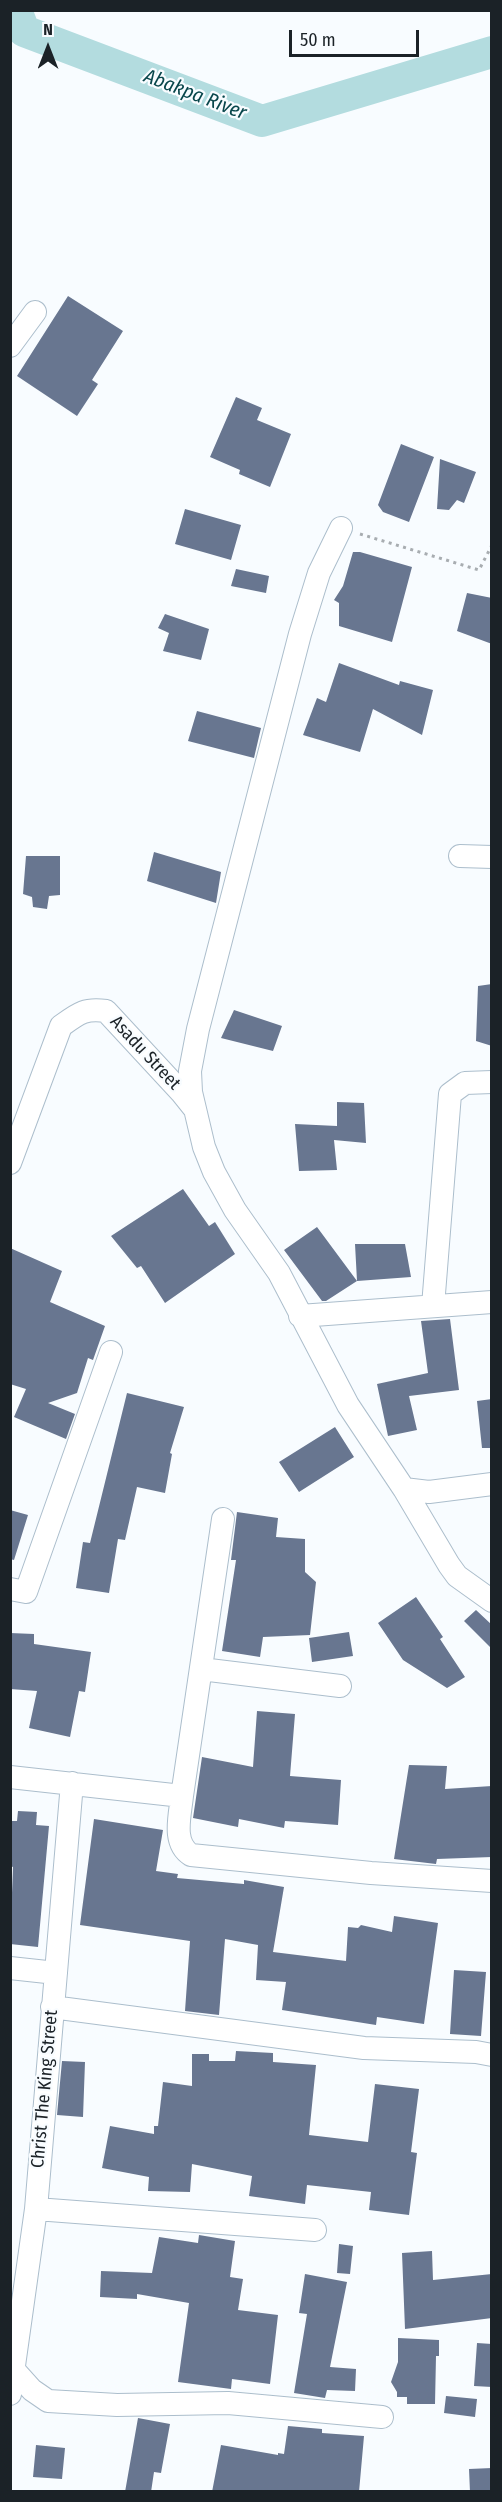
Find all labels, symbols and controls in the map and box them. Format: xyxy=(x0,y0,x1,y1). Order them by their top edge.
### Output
north arrow xyxy=(18,18,78,78)
scale bar xyxy=(292,18,422,56)
text: N xyxy=(43,20,53,39)
text: 50 m xyxy=(300,29,336,51)
water label: Abakpa River xyxy=(140,64,250,126)
street label: Asadu Street xyxy=(105,1011,185,1095)
street label: Christ The King Street xyxy=(27,2009,63,2169)

